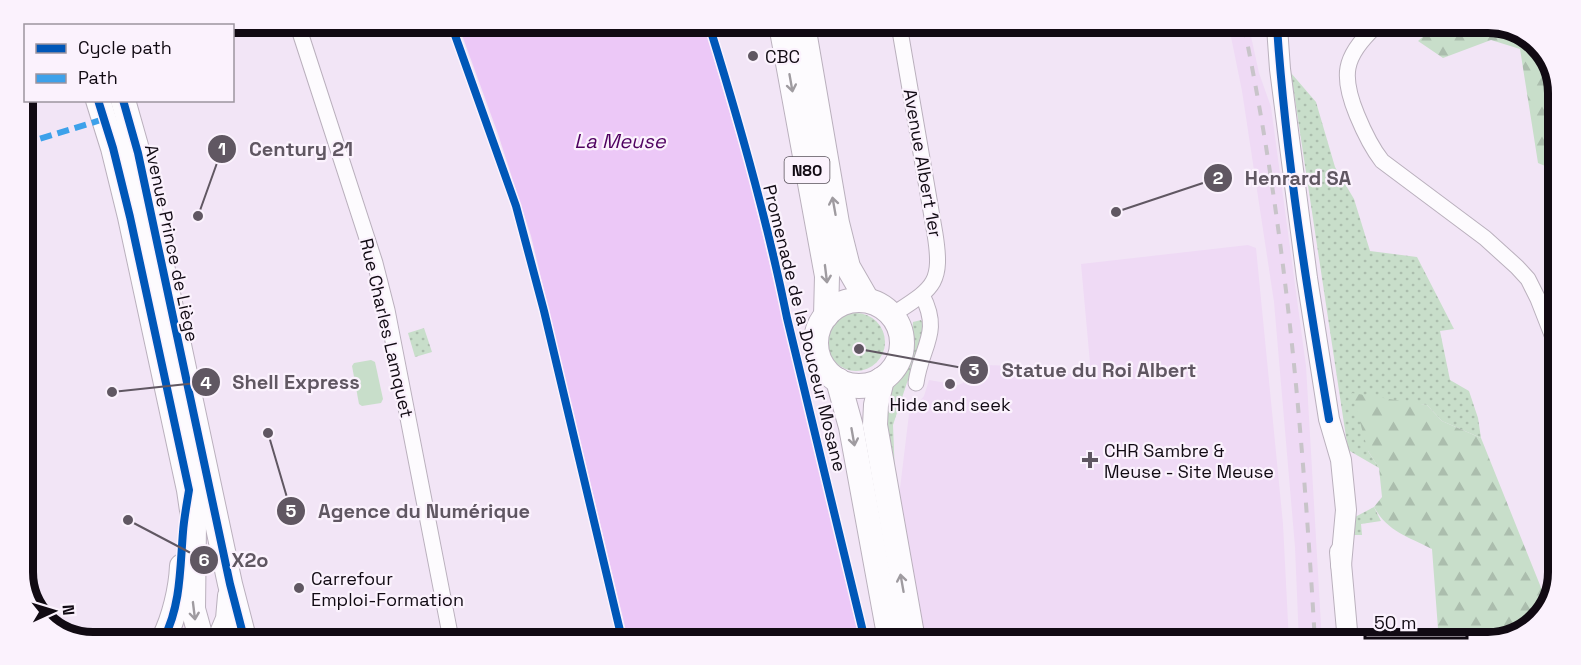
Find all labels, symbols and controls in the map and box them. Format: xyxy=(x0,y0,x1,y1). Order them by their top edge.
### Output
legend xyxy=(24,24,234,102)
text: Cycle path xyxy=(78,36,172,59)
place label: CBC xyxy=(765,45,800,68)
marker: CBC xyxy=(746,49,760,63)
text: Path xyxy=(78,66,118,89)
one-way arrow xyxy=(786,72,797,92)
street label: Avenue Albert 1er xyxy=(899,87,947,239)
water label: La Meuse xyxy=(574,128,667,154)
callout: Century 21 xyxy=(207,130,365,168)
text: Century 21 xyxy=(249,136,353,162)
text: 1 xyxy=(218,137,226,160)
street label: Avenue Prince de Liège xyxy=(140,142,204,344)
road number: N80 xyxy=(784,157,830,183)
callout: Henrard SA xyxy=(1203,159,1363,197)
text: Henrard SA xyxy=(1245,165,1352,191)
text: 2 xyxy=(1213,166,1224,189)
street label: Promenade de la Douceur Mosane xyxy=(758,182,852,474)
one-way arrow xyxy=(829,197,840,217)
street label: Rue Charles Lamquet xyxy=(355,236,419,420)
one-way arrow xyxy=(821,264,832,284)
callout: Statue du Roi Albert xyxy=(959,351,1208,389)
text: Statue du Roi Albert xyxy=(1002,357,1196,383)
text: 3 xyxy=(969,358,980,381)
callout: Shell Express xyxy=(191,363,372,401)
text: Shell Express xyxy=(232,369,360,395)
text: 4 xyxy=(200,371,212,394)
marker: Hide and seek xyxy=(943,377,957,391)
place label: Hide and seek xyxy=(889,393,1011,416)
one-way arrow xyxy=(848,426,859,446)
place label: CHR Sambre & Meuse - Site Meuse xyxy=(1104,439,1274,483)
marker: CHR Sambre & Meuse - Site Meuse xyxy=(1081,451,1099,469)
callout: Agence du Numérique xyxy=(276,492,542,530)
text: Agence du Numérique xyxy=(318,498,530,524)
text: 5 xyxy=(286,499,297,522)
callout: X2o xyxy=(189,541,280,579)
text: X2o xyxy=(232,547,269,573)
text: 6 xyxy=(198,548,210,571)
place label: Carrefour Emploi-Formation xyxy=(311,567,464,611)
one-way arrow xyxy=(897,574,908,593)
north arrow xyxy=(24,581,84,641)
marker: Carrefour Emploi-Formation xyxy=(292,581,306,595)
one-way arrow xyxy=(189,600,200,620)
scale bar xyxy=(1365,602,1467,640)
text: N xyxy=(58,604,79,616)
text: 50 m xyxy=(1374,611,1416,634)

